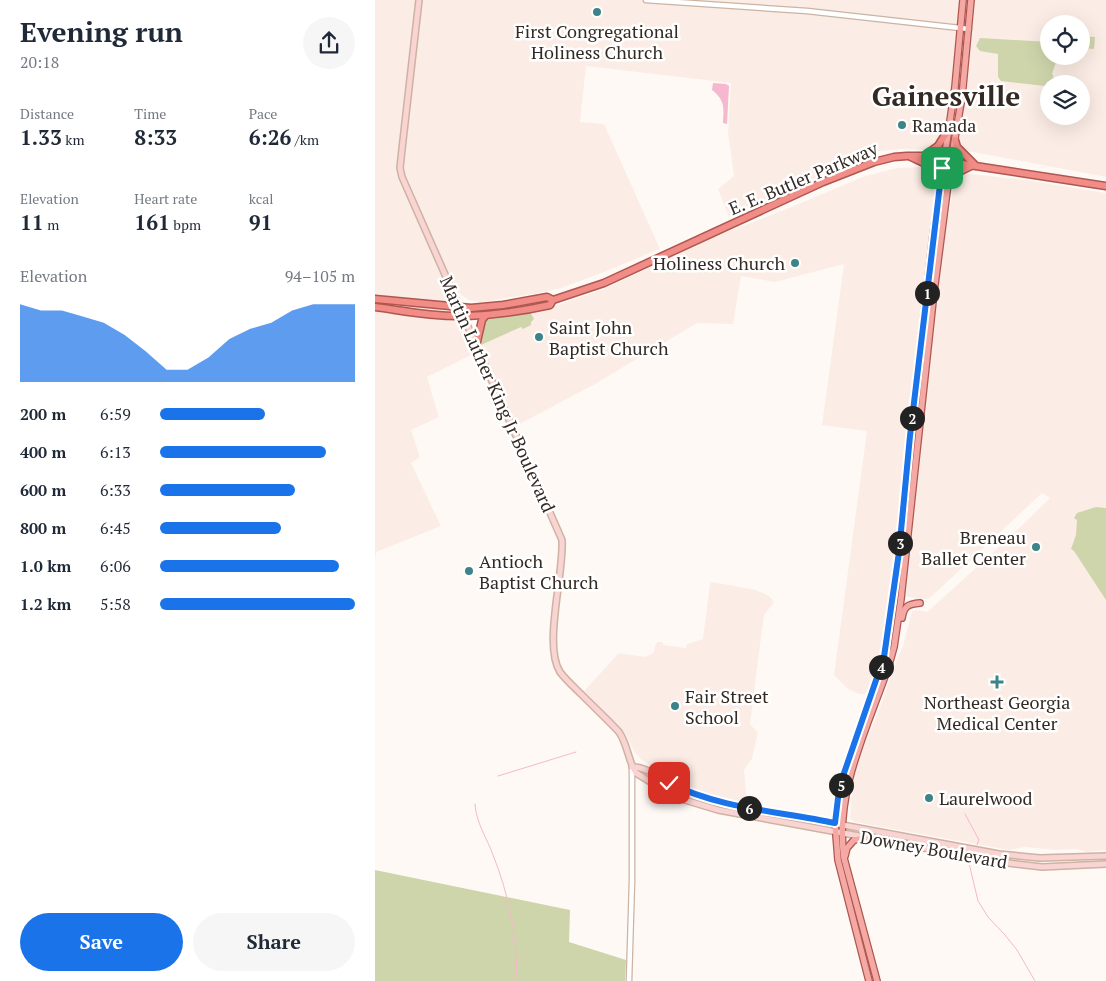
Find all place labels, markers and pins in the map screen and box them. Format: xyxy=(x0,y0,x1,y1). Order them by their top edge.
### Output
marker: First Congregational Holiness Church xyxy=(591,6,603,18)
place label: First Congregational Holiness Church xyxy=(515,19,679,64)
place label: Ramada xyxy=(912,113,976,137)
marker: Ramada xyxy=(896,119,908,131)
pin xyxy=(921,147,963,189)
place label: Holiness Church xyxy=(653,251,785,275)
marker: Holiness Church xyxy=(789,257,801,269)
pin: 1 xyxy=(915,280,939,306)
place label: Saint John Baptist Church xyxy=(549,315,669,360)
marker: Saint John Baptist Church xyxy=(533,331,545,343)
pin: 2 xyxy=(899,406,925,430)
place label: Breneau Ballet Center xyxy=(921,525,1026,570)
pin: 3 xyxy=(887,530,913,556)
marker: Breneau Ballet Center xyxy=(1030,541,1042,553)
place label: Antioch Baptist Church xyxy=(479,549,599,594)
marker: Antioch Baptist Church xyxy=(463,565,475,577)
pin: 4 xyxy=(869,654,893,680)
marker: Northeast Georgia Medical Center xyxy=(990,675,1004,689)
place label: Fair Street School xyxy=(685,684,769,729)
place label: Northeast Georgia Medical Center xyxy=(924,690,1070,735)
marker: Fair Street School xyxy=(669,700,681,712)
pin xyxy=(648,762,690,804)
pin: 5 xyxy=(829,772,853,798)
place label: Laurelwood xyxy=(939,786,1032,810)
marker: Laurelwood xyxy=(923,792,935,804)
pin: 6 xyxy=(737,796,761,820)

